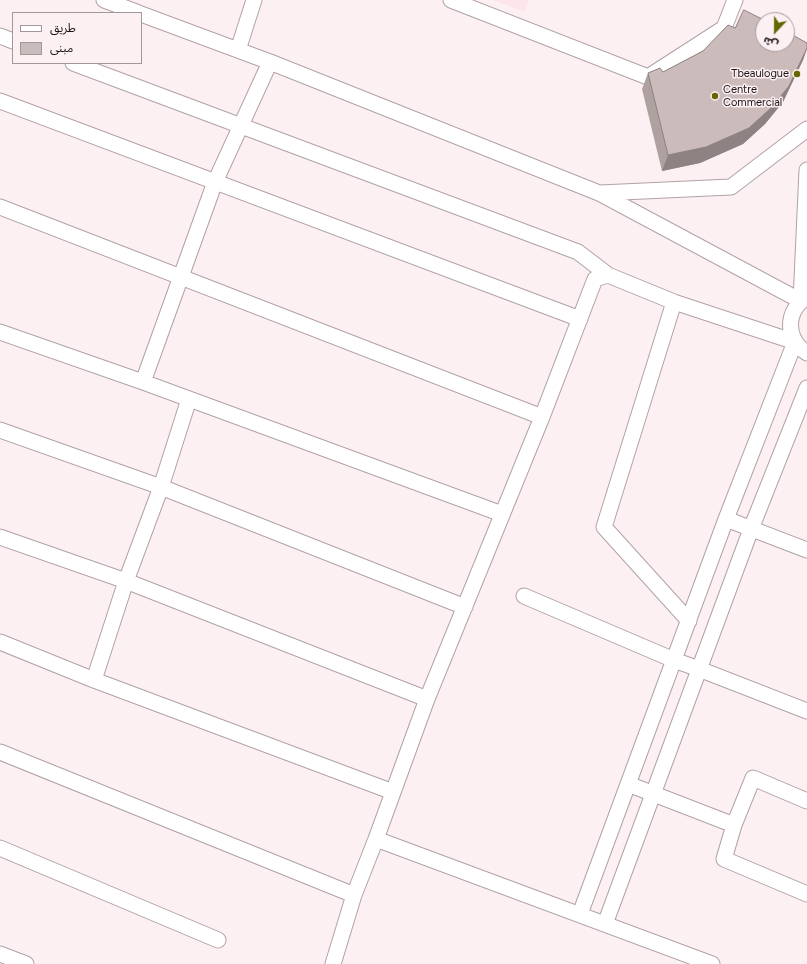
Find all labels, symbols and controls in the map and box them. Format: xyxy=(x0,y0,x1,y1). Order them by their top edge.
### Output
legend xyxy=(12,12,142,64)
north arrow xyxy=(755,12,795,52)
text: طريق xyxy=(50,21,76,35)
text: ش xyxy=(761,34,780,52)
text: مبنى xyxy=(50,41,73,55)
place label: Tbeaulogue xyxy=(731,67,789,81)
marker: Tbeaulogue xyxy=(792,69,802,79)
place label: Centre Commercial xyxy=(723,83,782,109)
marker: Centre Commercial xyxy=(710,91,720,101)

